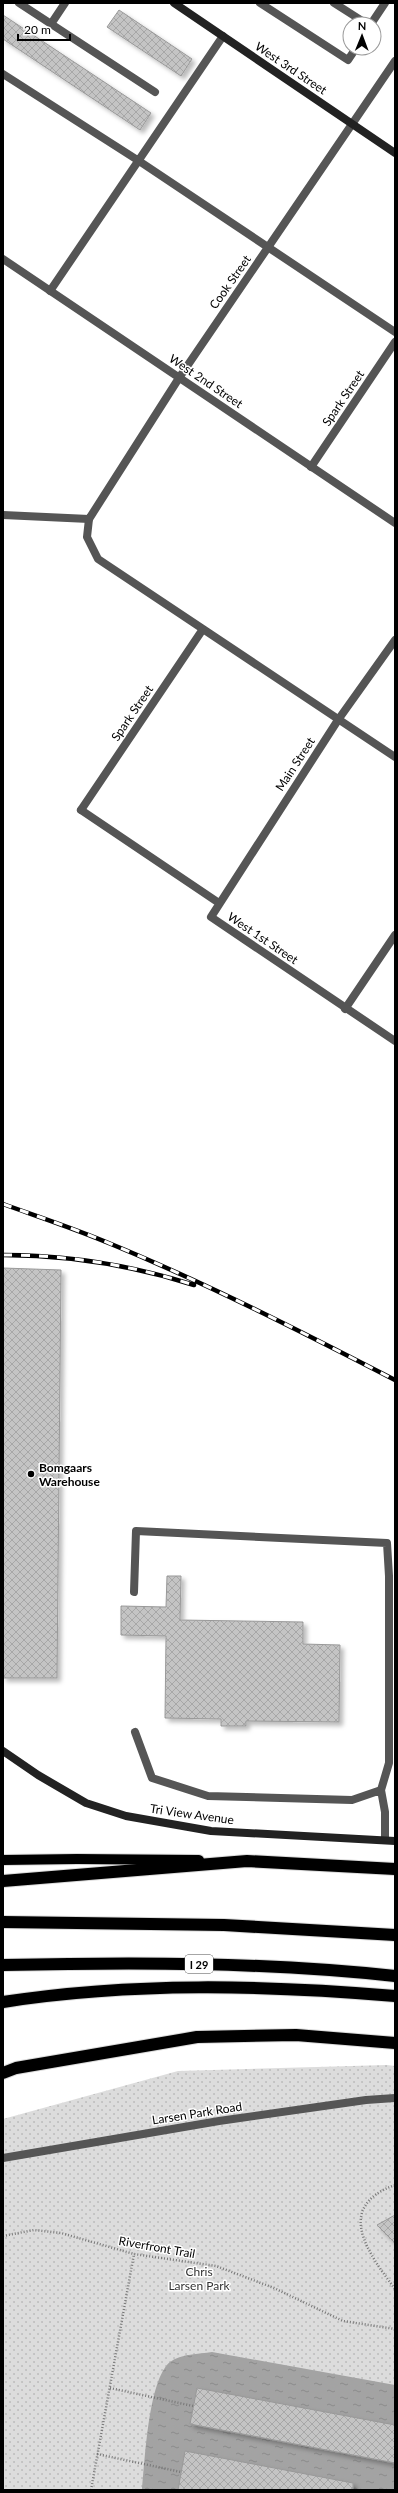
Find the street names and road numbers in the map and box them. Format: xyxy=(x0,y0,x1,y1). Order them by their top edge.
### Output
street label: West 3rd Street xyxy=(252,39,330,98)
street label: Cook Street xyxy=(206,252,254,312)
street label: West 2nd Street xyxy=(166,351,246,412)
street label: Spark Street xyxy=(319,367,368,429)
street label: Spark Street xyxy=(108,682,157,744)
street label: Main Street xyxy=(272,734,318,794)
street label: West 1st Street xyxy=(225,909,302,967)
street label: Tri View Avenue xyxy=(149,1801,235,1827)
road number: I 29 xyxy=(185,1955,213,1973)
street label: Larsen Park Road xyxy=(151,2098,243,2128)
street label: Riverfront Trail xyxy=(118,2233,196,2261)

